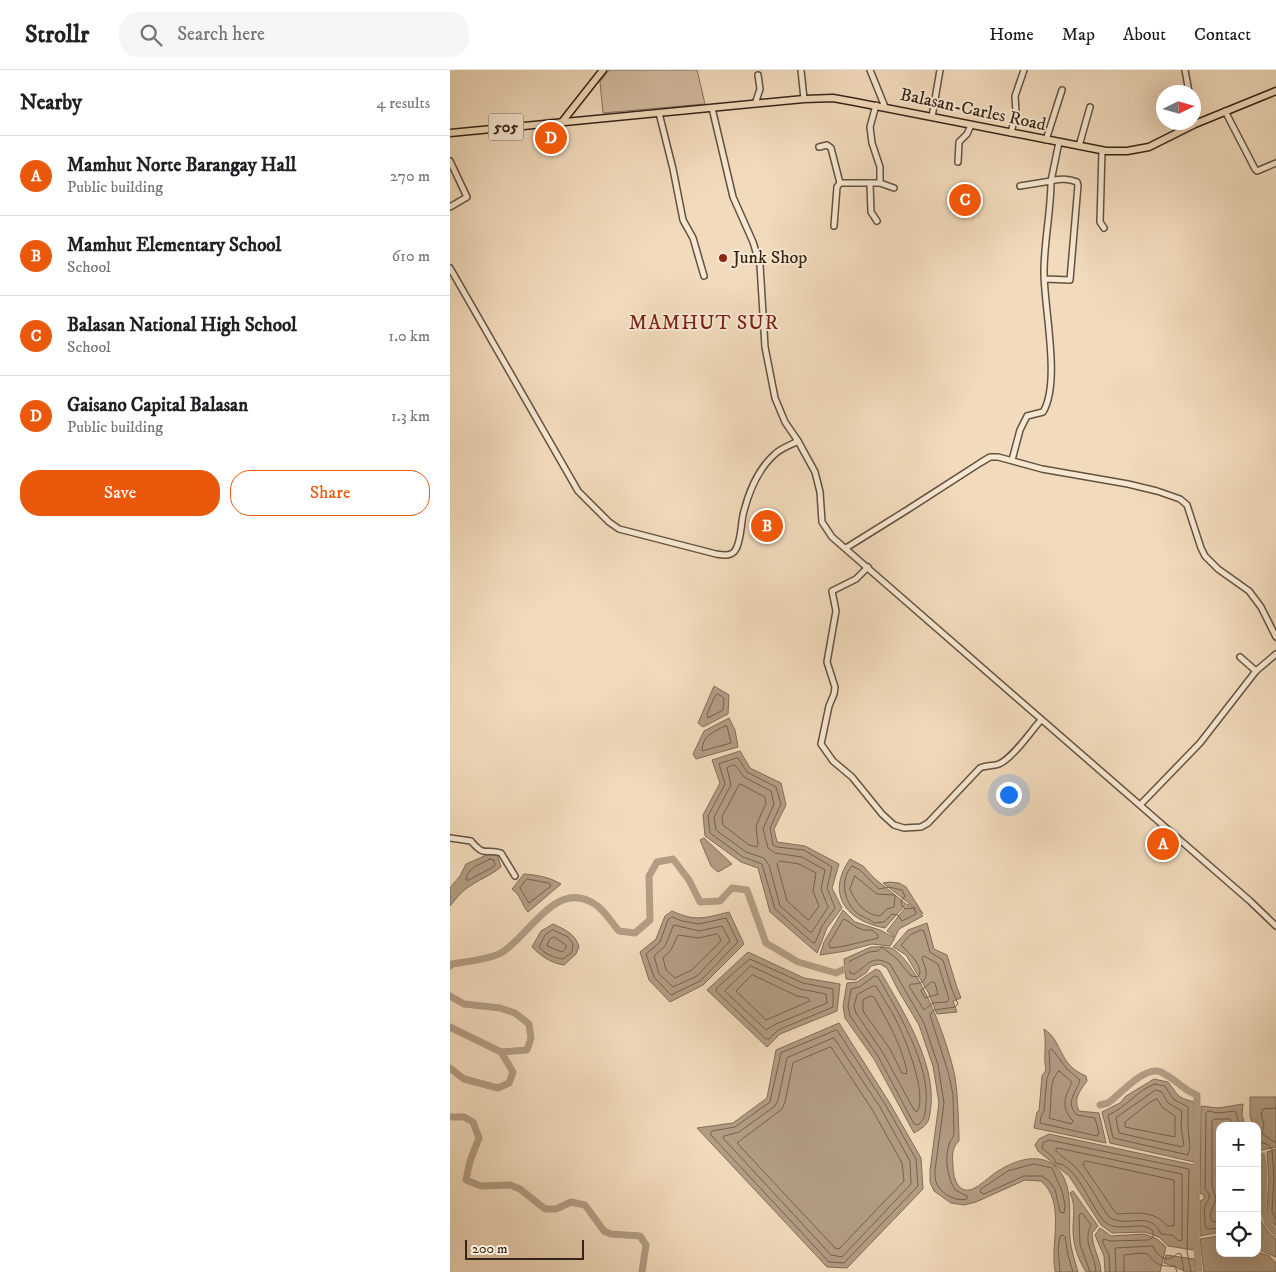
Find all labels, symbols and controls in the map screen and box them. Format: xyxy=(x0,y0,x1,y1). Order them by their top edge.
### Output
search box xyxy=(119,12,469,57)
text: Strollr xyxy=(25,20,89,50)
icon: search xyxy=(137,21,165,49)
text: Search here xyxy=(177,23,265,46)
text: Home xyxy=(989,24,1034,46)
text: Map xyxy=(1062,24,1095,46)
text: About xyxy=(1123,24,1166,46)
text: Contact xyxy=(1194,24,1251,46)
street label: Balasan-Carles Road xyxy=(898,84,1048,136)
north arrow xyxy=(1156,85,1201,130)
text: Nearby xyxy=(20,90,82,116)
text: 4 results xyxy=(377,93,430,113)
road number: 505 xyxy=(488,114,524,140)
pin: D xyxy=(535,119,567,157)
text: Mamhut Norte Barangay Hall xyxy=(67,154,296,177)
text: A xyxy=(31,166,41,186)
text: 270 m xyxy=(390,166,430,186)
text: Public building xyxy=(67,177,163,197)
pin: C xyxy=(949,181,981,219)
text: Mamhut Elementary School xyxy=(67,234,281,257)
text: B xyxy=(31,246,41,266)
text: 610 m xyxy=(392,246,430,266)
place label: Junk Shop xyxy=(731,247,807,269)
marker: Junk Shop xyxy=(717,252,729,264)
text: School xyxy=(67,257,111,277)
district label: MAMHUT SUR xyxy=(629,311,779,336)
text: Balasan National High School xyxy=(67,314,297,337)
text: C xyxy=(31,326,41,346)
text: 1.0 km xyxy=(388,326,430,346)
text: School xyxy=(67,337,111,357)
text: Gaisano Capital Balasan xyxy=(67,394,248,417)
text: D xyxy=(30,406,42,426)
text: 1.3 km xyxy=(391,406,430,426)
text: Public building xyxy=(67,417,163,437)
button: Save xyxy=(20,470,220,516)
button: Share xyxy=(230,470,430,516)
pin: B xyxy=(751,507,783,545)
your location xyxy=(996,782,1022,808)
pin: A xyxy=(1147,825,1179,863)
map controls xyxy=(1216,1122,1261,1257)
button: + xyxy=(1216,1122,1261,1167)
button: − xyxy=(1216,1167,1261,1212)
button: locate xyxy=(1216,1212,1261,1257)
scale bar xyxy=(465,1237,584,1260)
text: 200 m xyxy=(472,1240,507,1258)

